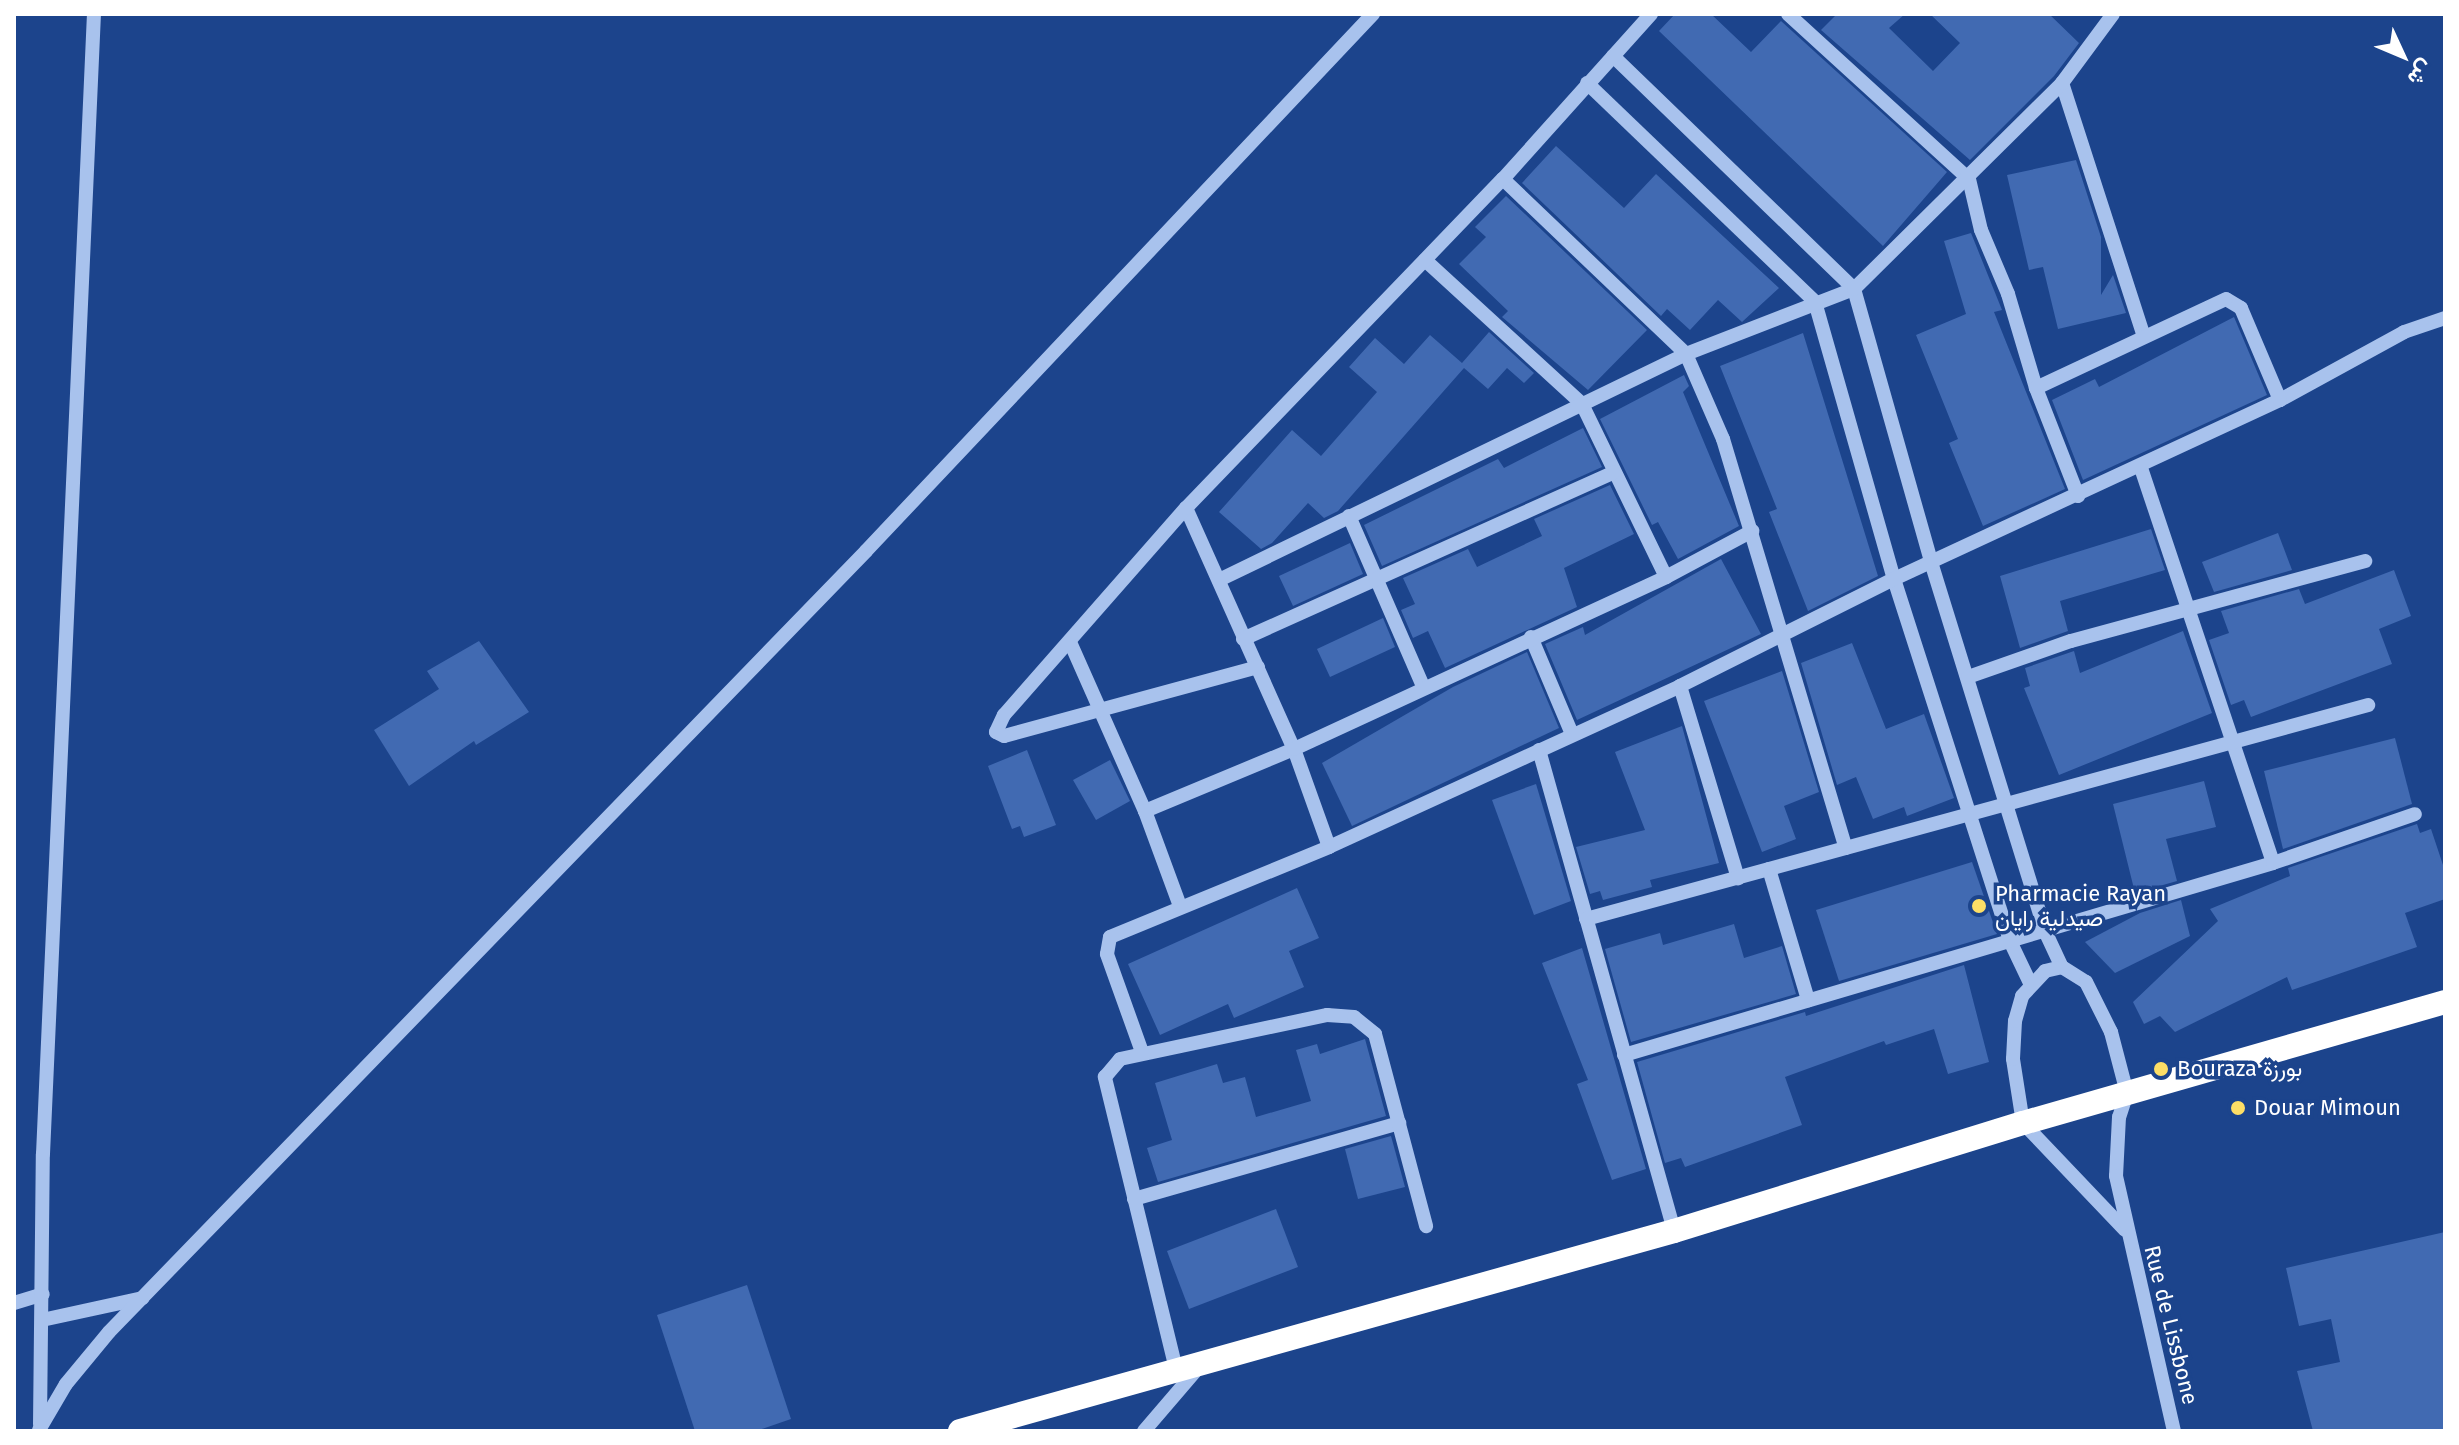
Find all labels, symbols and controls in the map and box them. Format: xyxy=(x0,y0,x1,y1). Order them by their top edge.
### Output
north arrow xyxy=(2363,16,2443,96)
text: ش xyxy=(2402,54,2440,92)
place label: Pharmacie Rayan صيدلية رايان xyxy=(1995,880,2166,932)
marker: Pharmacie Rayan صيدلية رايان xyxy=(1970,897,1988,915)
place label: Bouraza بورزة xyxy=(2177,1056,2302,1082)
marker: Bouraza بورزة xyxy=(2152,1060,2170,1078)
place label: Douar Mimoun xyxy=(2254,1095,2401,1121)
marker: Douar Mimoun xyxy=(2229,1099,2247,1117)
street label: Rue de Lissbone xyxy=(2138,1243,2204,1407)

